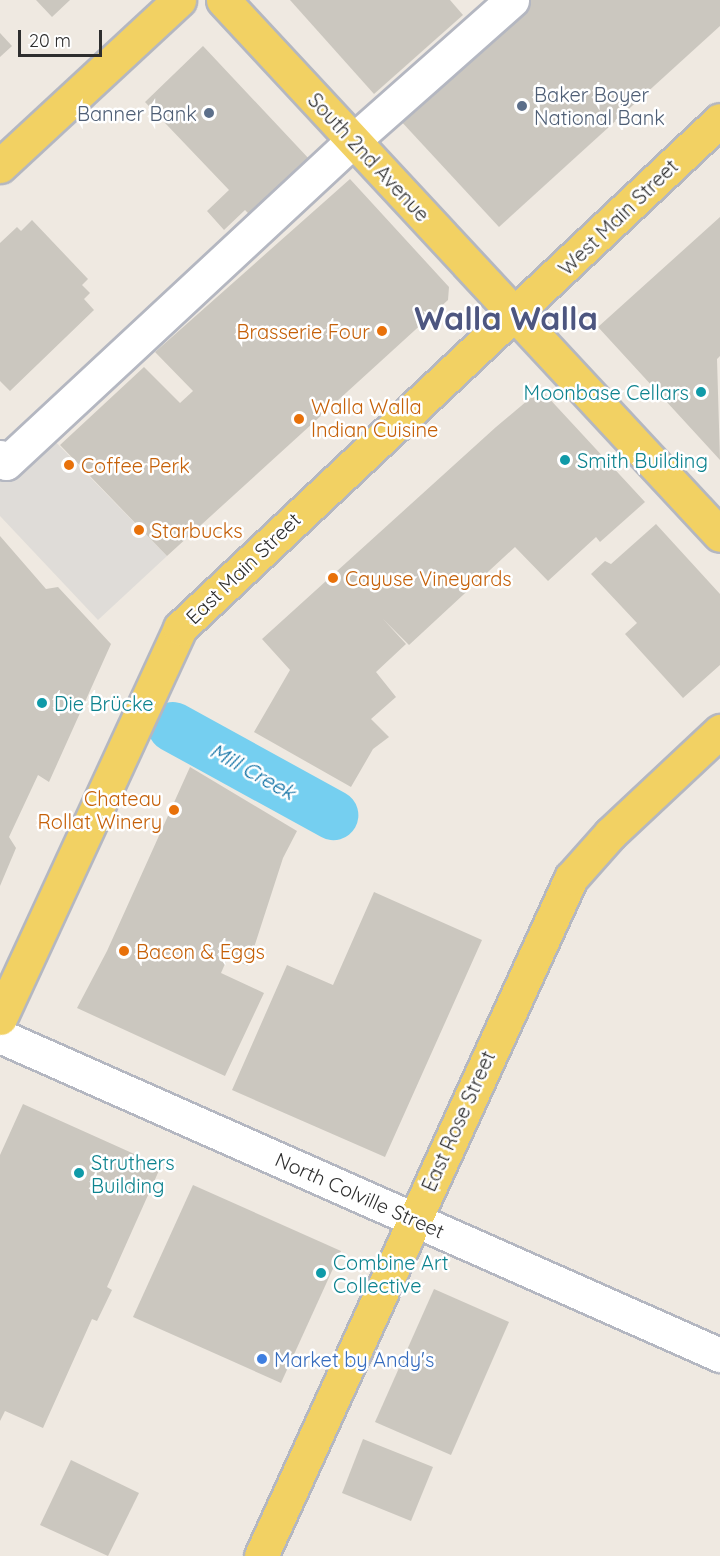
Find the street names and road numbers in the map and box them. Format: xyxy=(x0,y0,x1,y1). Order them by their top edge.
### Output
street label: South 2nd Avenue xyxy=(303,88,435,226)
street label: West Main Street xyxy=(553,154,683,280)
street label: East Main Street xyxy=(181,507,305,629)
street label: East Rose Street xyxy=(416,1047,500,1195)
street label: North Colville Street xyxy=(272,1147,448,1243)

